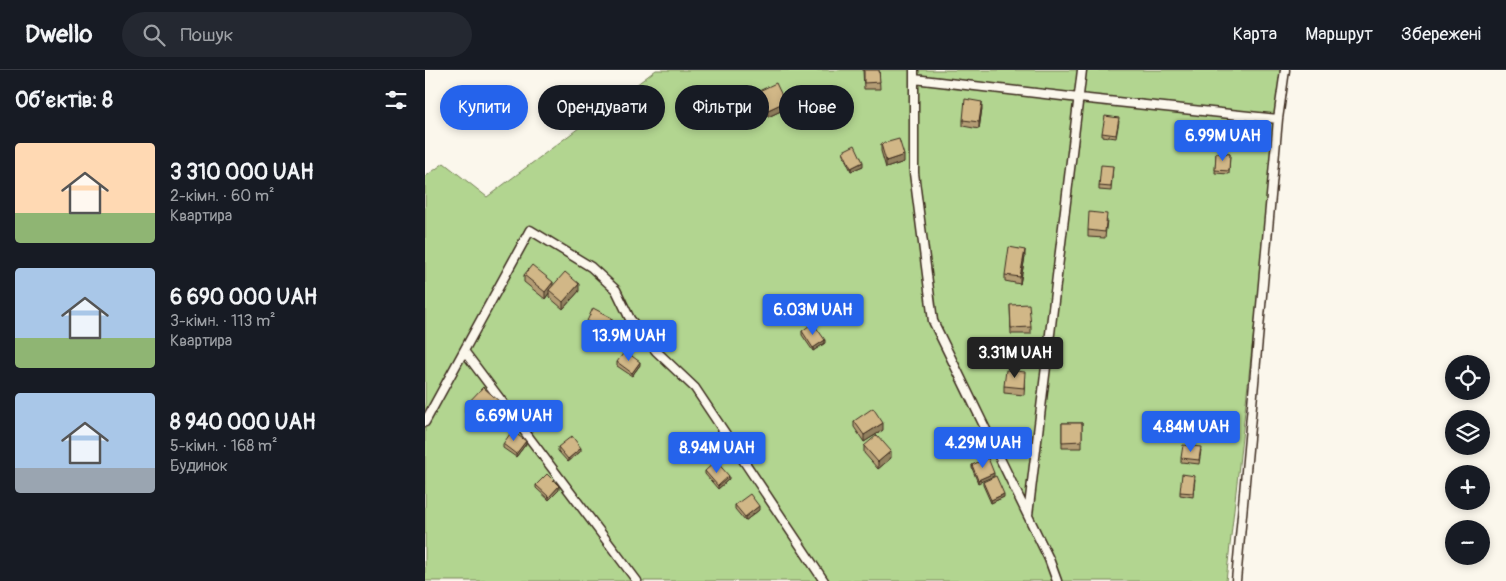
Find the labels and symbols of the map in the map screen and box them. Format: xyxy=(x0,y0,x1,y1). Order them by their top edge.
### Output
pin: 6.99M UAH xyxy=(1166,119,1280,162)
pin: 6.03M UAH xyxy=(756,294,870,336)
pin: 13.9M UAH xyxy=(572,320,686,362)
pin: 3.31M UAH xyxy=(958,336,1072,379)
pin: 6.69M UAH xyxy=(457,400,571,442)
pin: 4.84M UAH xyxy=(1134,410,1248,453)
pin: 4.29M UAH xyxy=(926,426,1040,469)
pin: 8.94M UAH xyxy=(660,432,774,474)

